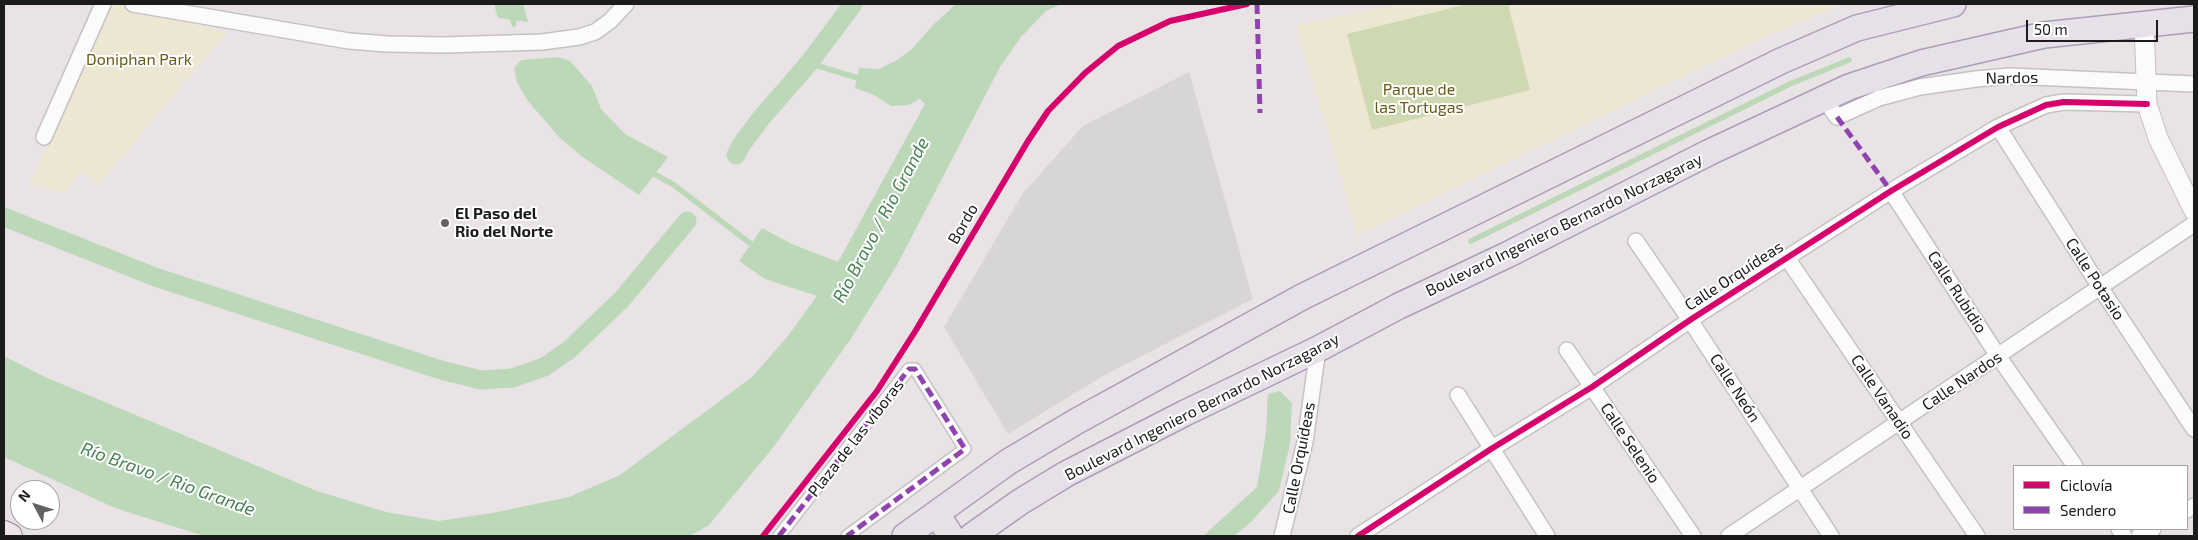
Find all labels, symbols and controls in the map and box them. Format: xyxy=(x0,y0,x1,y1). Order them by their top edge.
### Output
scale bar xyxy=(2028,10,2160,42)
text: 50 m xyxy=(2034,20,2068,38)
park label: Doniphan Park xyxy=(86,50,192,70)
street label: Nardos xyxy=(1985,68,2039,88)
park label: Parque de las Tortugas xyxy=(1374,80,1464,118)
water label: Río Bravo / Rio Grande xyxy=(828,134,934,306)
street label: Boulevard Ingeniero Bernardo Norzagaray xyxy=(1423,149,1705,301)
street label: Bordo xyxy=(944,200,982,248)
place label: El Paso del Rio del Norte xyxy=(455,204,553,242)
marker: El Paso del Rio del Norte xyxy=(439,217,451,229)
street label: Calle Potasio xyxy=(2061,234,2129,324)
street label: Calle Orquídeas xyxy=(1681,237,1787,315)
street label: Calle Rubidio xyxy=(1923,247,1991,337)
street label: Boulevard Ingeniero Bernardo Norzagaray xyxy=(1062,329,1342,485)
street label: Calle Nardos xyxy=(1918,347,2006,415)
street label: Calle Neón xyxy=(1706,350,1764,426)
street label: Calle Vanadio xyxy=(1847,351,1917,443)
street label: Plaza de las víboras xyxy=(804,375,908,501)
street label: Calle Selenio xyxy=(1596,399,1664,487)
street label: Calle Orquídeas xyxy=(1279,401,1319,515)
water label: Río Bravo / Rio Grande xyxy=(78,437,258,521)
legend xyxy=(2013,465,2188,530)
text: Ciclovía xyxy=(2060,476,2112,494)
north arrow xyxy=(10,480,60,530)
text: N xyxy=(14,486,34,505)
text: Sendero xyxy=(2060,501,2116,519)

